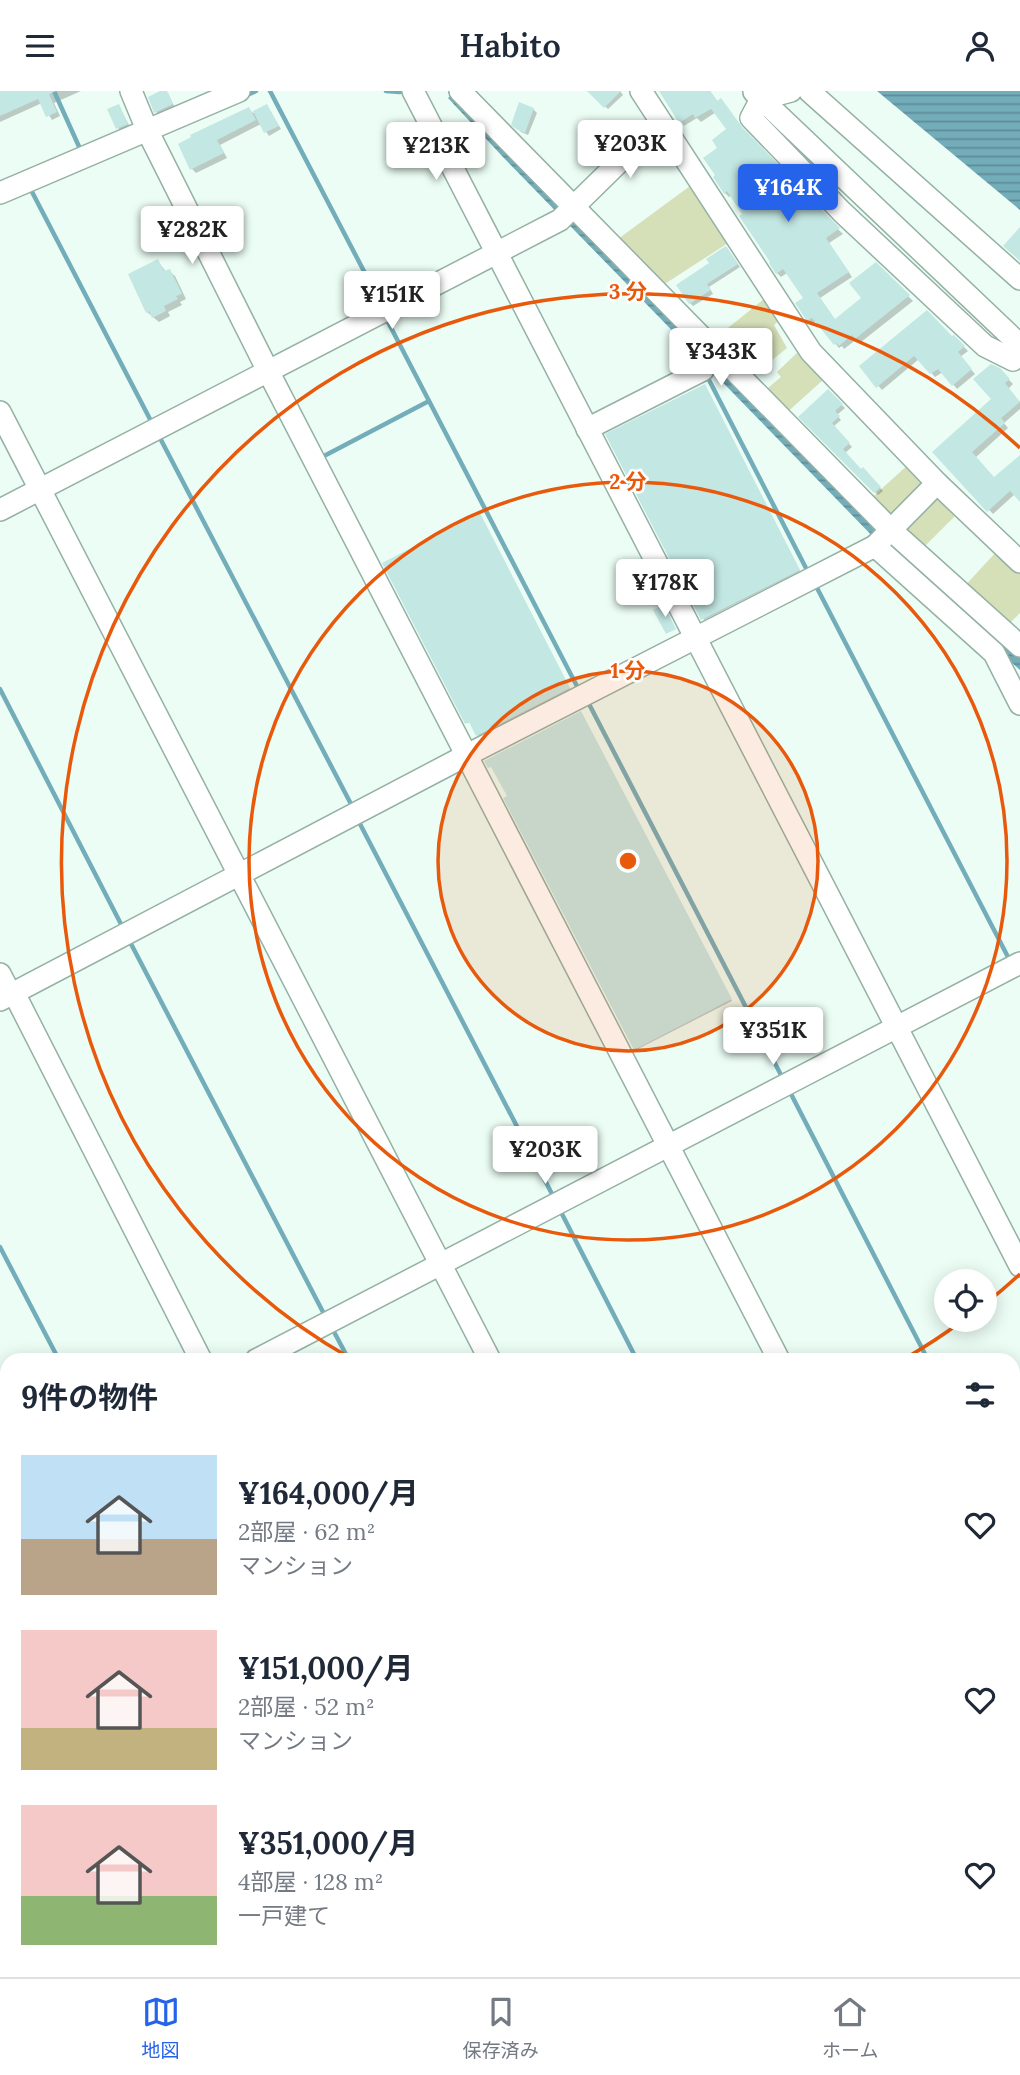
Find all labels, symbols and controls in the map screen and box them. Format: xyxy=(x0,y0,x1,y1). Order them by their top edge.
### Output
text: Habito xyxy=(459,25,561,66)
icon: menu xyxy=(21,27,59,65)
icon: person xyxy=(961,27,999,65)
pin: ¥203K xyxy=(581,120,679,180)
pin: ¥213K xyxy=(387,123,485,182)
text: ¥203K xyxy=(594,128,666,157)
text: ¥213K xyxy=(402,130,470,159)
pin: ¥164K xyxy=(739,165,837,224)
text: ¥164K xyxy=(754,172,822,201)
pin: ¥282K xyxy=(143,207,241,266)
text: ¥282K xyxy=(157,214,227,243)
pin: ¥151K xyxy=(343,271,441,331)
text: 3 分 xyxy=(609,278,647,305)
text: ¥151K xyxy=(360,279,424,308)
pin: ¥343K xyxy=(672,329,770,388)
text: ¥343K xyxy=(685,336,757,365)
text: 2 分 xyxy=(609,468,647,495)
pin: ¥178K xyxy=(616,559,714,619)
text: ¥178K xyxy=(632,567,698,596)
text: 1 分 xyxy=(610,657,646,684)
centre of rings xyxy=(616,849,640,873)
pin: ¥351K xyxy=(724,1007,822,1067)
text: ¥351K xyxy=(739,1015,807,1044)
pin: ¥203K xyxy=(496,1127,594,1186)
text: ¥203K xyxy=(509,1134,581,1163)
map controls xyxy=(934,1269,997,1332)
button: locate xyxy=(934,1269,997,1332)
icon: filters xyxy=(961,1376,999,1414)
text: 9件の物件 xyxy=(21,1378,158,1416)
text: ¥164,000/月 xyxy=(238,1474,419,1512)
icon: home xyxy=(77,1483,161,1567)
icon: heart xyxy=(961,1506,999,1544)
text: 2部屋 · 62 m² xyxy=(238,1517,375,1546)
text: マンション xyxy=(238,1551,353,1580)
text: ¥151,000/月 xyxy=(238,1649,414,1687)
icon: home xyxy=(77,1658,161,1742)
icon: heart xyxy=(961,1681,999,1719)
text: 2部屋 · 52 m² xyxy=(238,1692,375,1721)
text: マンション xyxy=(238,1726,353,1755)
text: ¥351,000/月 xyxy=(238,1824,418,1862)
icon: home xyxy=(77,1833,161,1917)
icon: heart xyxy=(961,1856,999,1894)
text: 4部屋 · 128 m² xyxy=(238,1867,383,1896)
text: 一戸建て xyxy=(238,1901,330,1930)
tab: 地図 xyxy=(142,1993,180,2062)
tab: 保存済み xyxy=(463,1993,539,2062)
tab: ホーム xyxy=(822,1993,878,2062)

